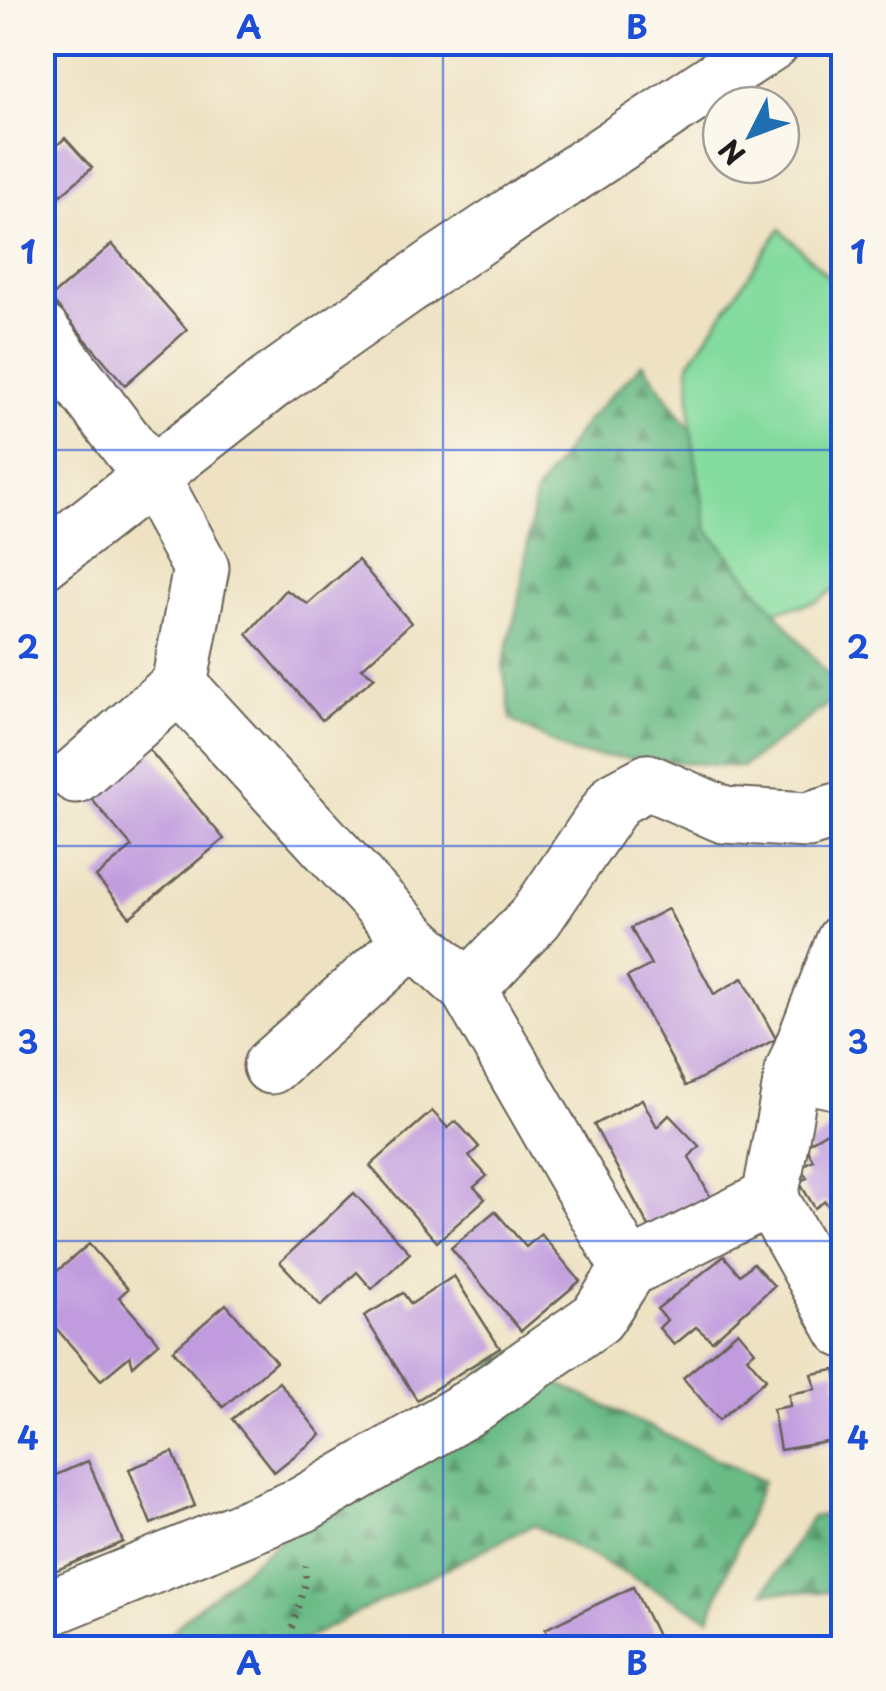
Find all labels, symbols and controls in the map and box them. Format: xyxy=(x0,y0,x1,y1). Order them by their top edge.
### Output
text: A xyxy=(236,2,262,50)
text: B xyxy=(626,2,648,50)
north arrow xyxy=(701,85,801,185)
text: N xyxy=(708,130,755,175)
text: 1 xyxy=(20,227,36,275)
text: 1 xyxy=(850,227,866,275)
text: 2 xyxy=(17,622,39,670)
text: 2 xyxy=(847,622,869,670)
text: 3 xyxy=(18,1017,38,1065)
text: 3 xyxy=(848,1017,868,1065)
text: 4 xyxy=(17,1413,39,1461)
text: 4 xyxy=(847,1413,869,1461)
text: A xyxy=(236,1638,262,1686)
text: B xyxy=(626,1638,648,1686)

